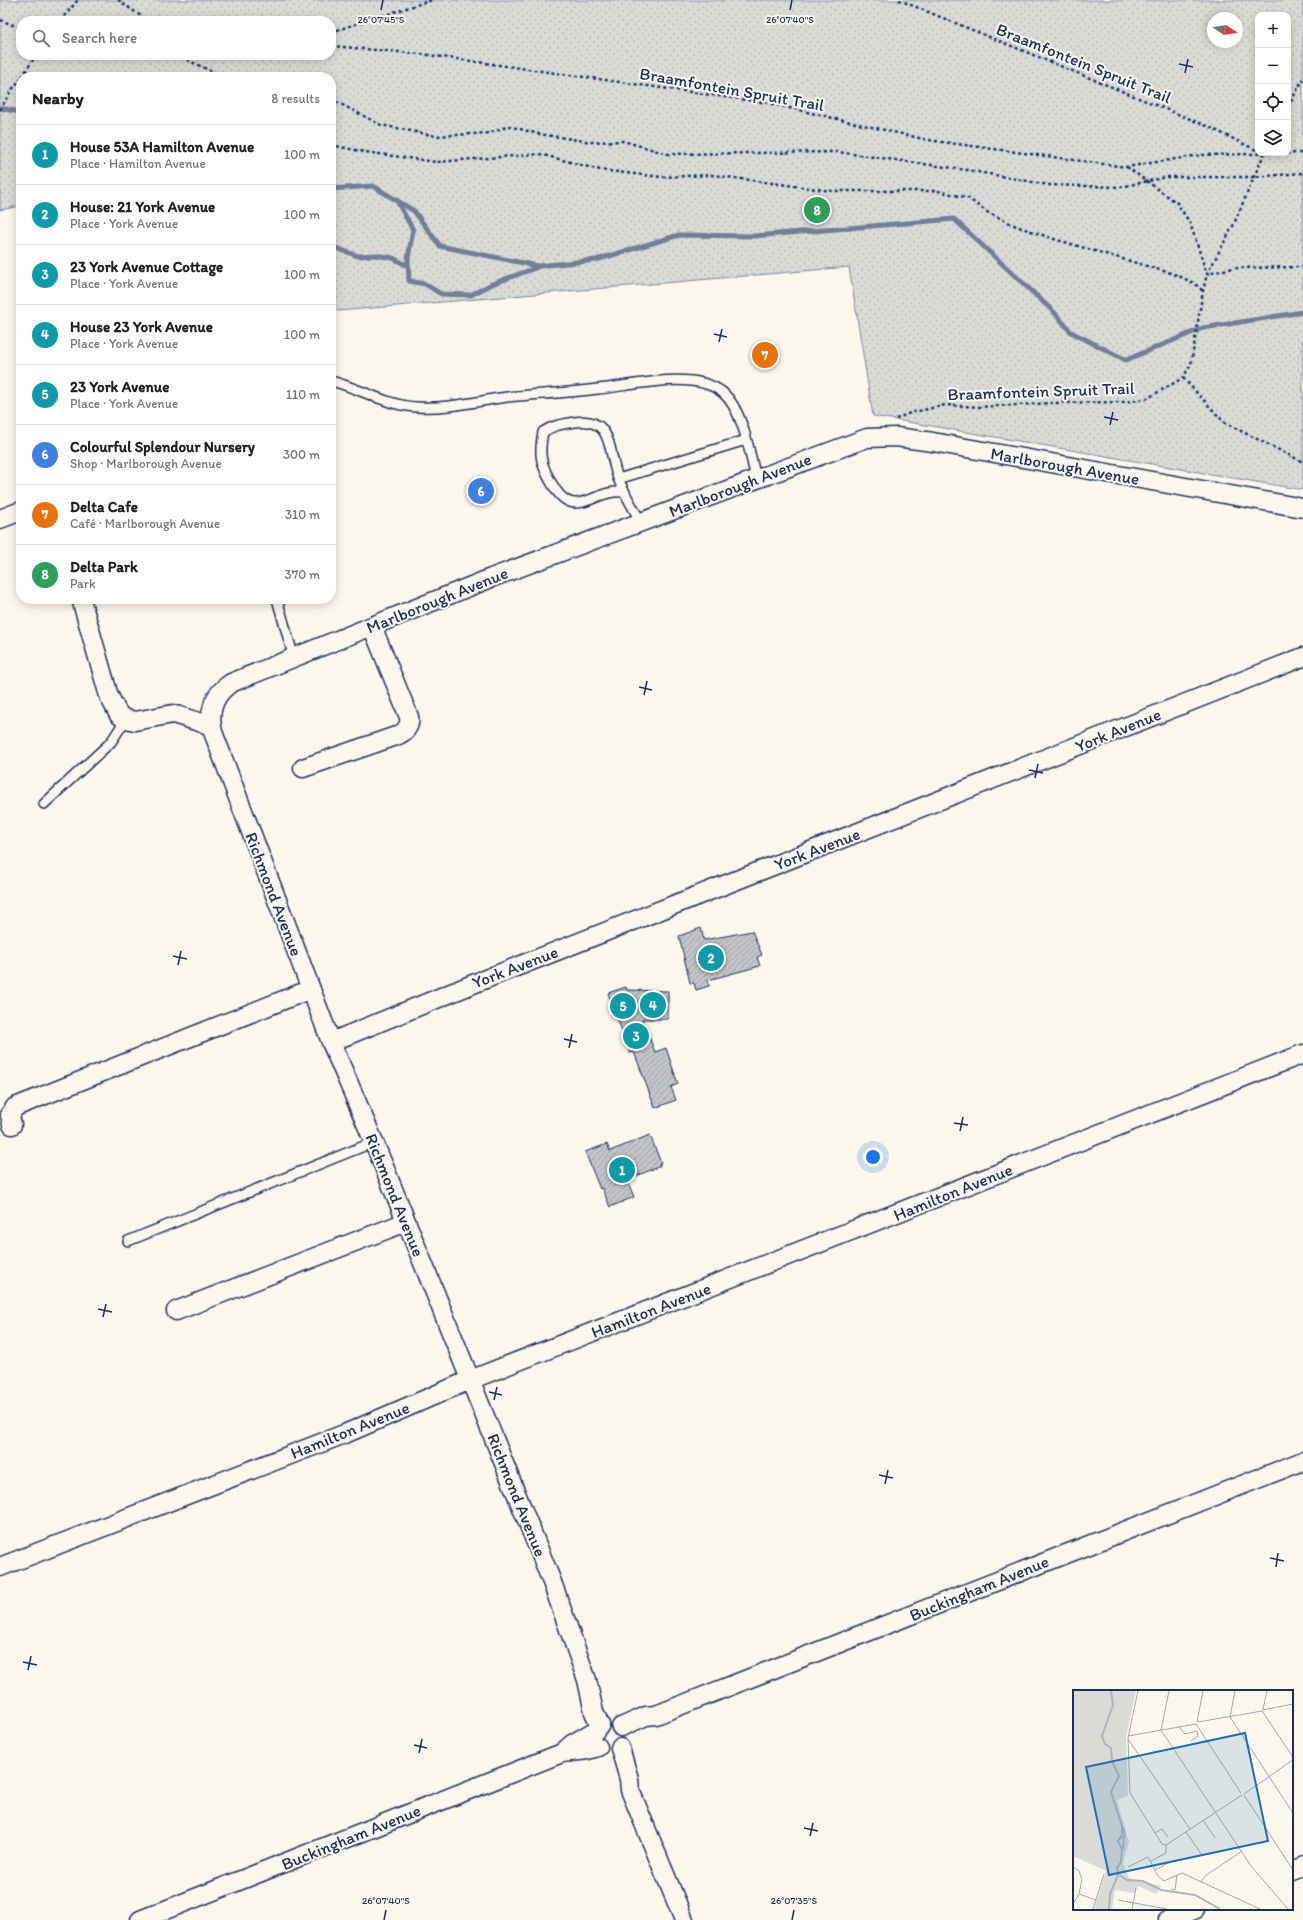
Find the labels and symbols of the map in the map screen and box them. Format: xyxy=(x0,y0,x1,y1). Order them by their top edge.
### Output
north arrow xyxy=(1207,12,1243,48)
text: 26°07'45"S xyxy=(357,13,405,26)
text: 26°07'40"S xyxy=(766,13,814,26)
street label: Braamfontein Spruit Trail xyxy=(993,19,1175,107)
street label: Braamfontein Spruit Trail xyxy=(638,63,826,115)
pin: 8 xyxy=(804,195,830,225)
pin: 7 xyxy=(752,340,778,370)
street label: Braamfontein Spruit Trail xyxy=(947,378,1135,404)
street label: Marlborough Avenue xyxy=(989,443,1141,489)
street label: Marlborough Avenue xyxy=(666,449,814,521)
pin: 6 xyxy=(468,476,494,506)
street label: Marlborough Avenue xyxy=(363,562,511,638)
street label: York Avenue xyxy=(1072,704,1164,756)
street label: York Avenue xyxy=(771,823,863,875)
street label: Richmond Avenue xyxy=(241,829,307,959)
street label: York Avenue xyxy=(469,941,561,993)
pin: 2 xyxy=(698,943,724,973)
pin: 4 xyxy=(640,990,666,1020)
pin: 5 xyxy=(610,991,636,1021)
pin: 3 xyxy=(623,1021,649,1051)
street label: Richmond Avenue xyxy=(361,1131,429,1259)
your location xyxy=(863,1147,883,1167)
pin: 1 xyxy=(609,1155,635,1185)
street label: Hamilton Avenue xyxy=(891,1159,1015,1225)
street label: Hamilton Avenue xyxy=(588,1278,714,1342)
street label: Hamilton Avenue xyxy=(288,1397,412,1463)
street label: Richmond Avenue xyxy=(483,1431,551,1559)
street label: Buckingham Avenue xyxy=(906,1551,1052,1625)
inset map xyxy=(1073,1690,1293,1910)
street label: Buckingham Avenue xyxy=(278,1800,424,1874)
text: 26°07'40"S xyxy=(362,1894,410,1907)
text: 26°07'35"S xyxy=(771,1894,818,1907)

